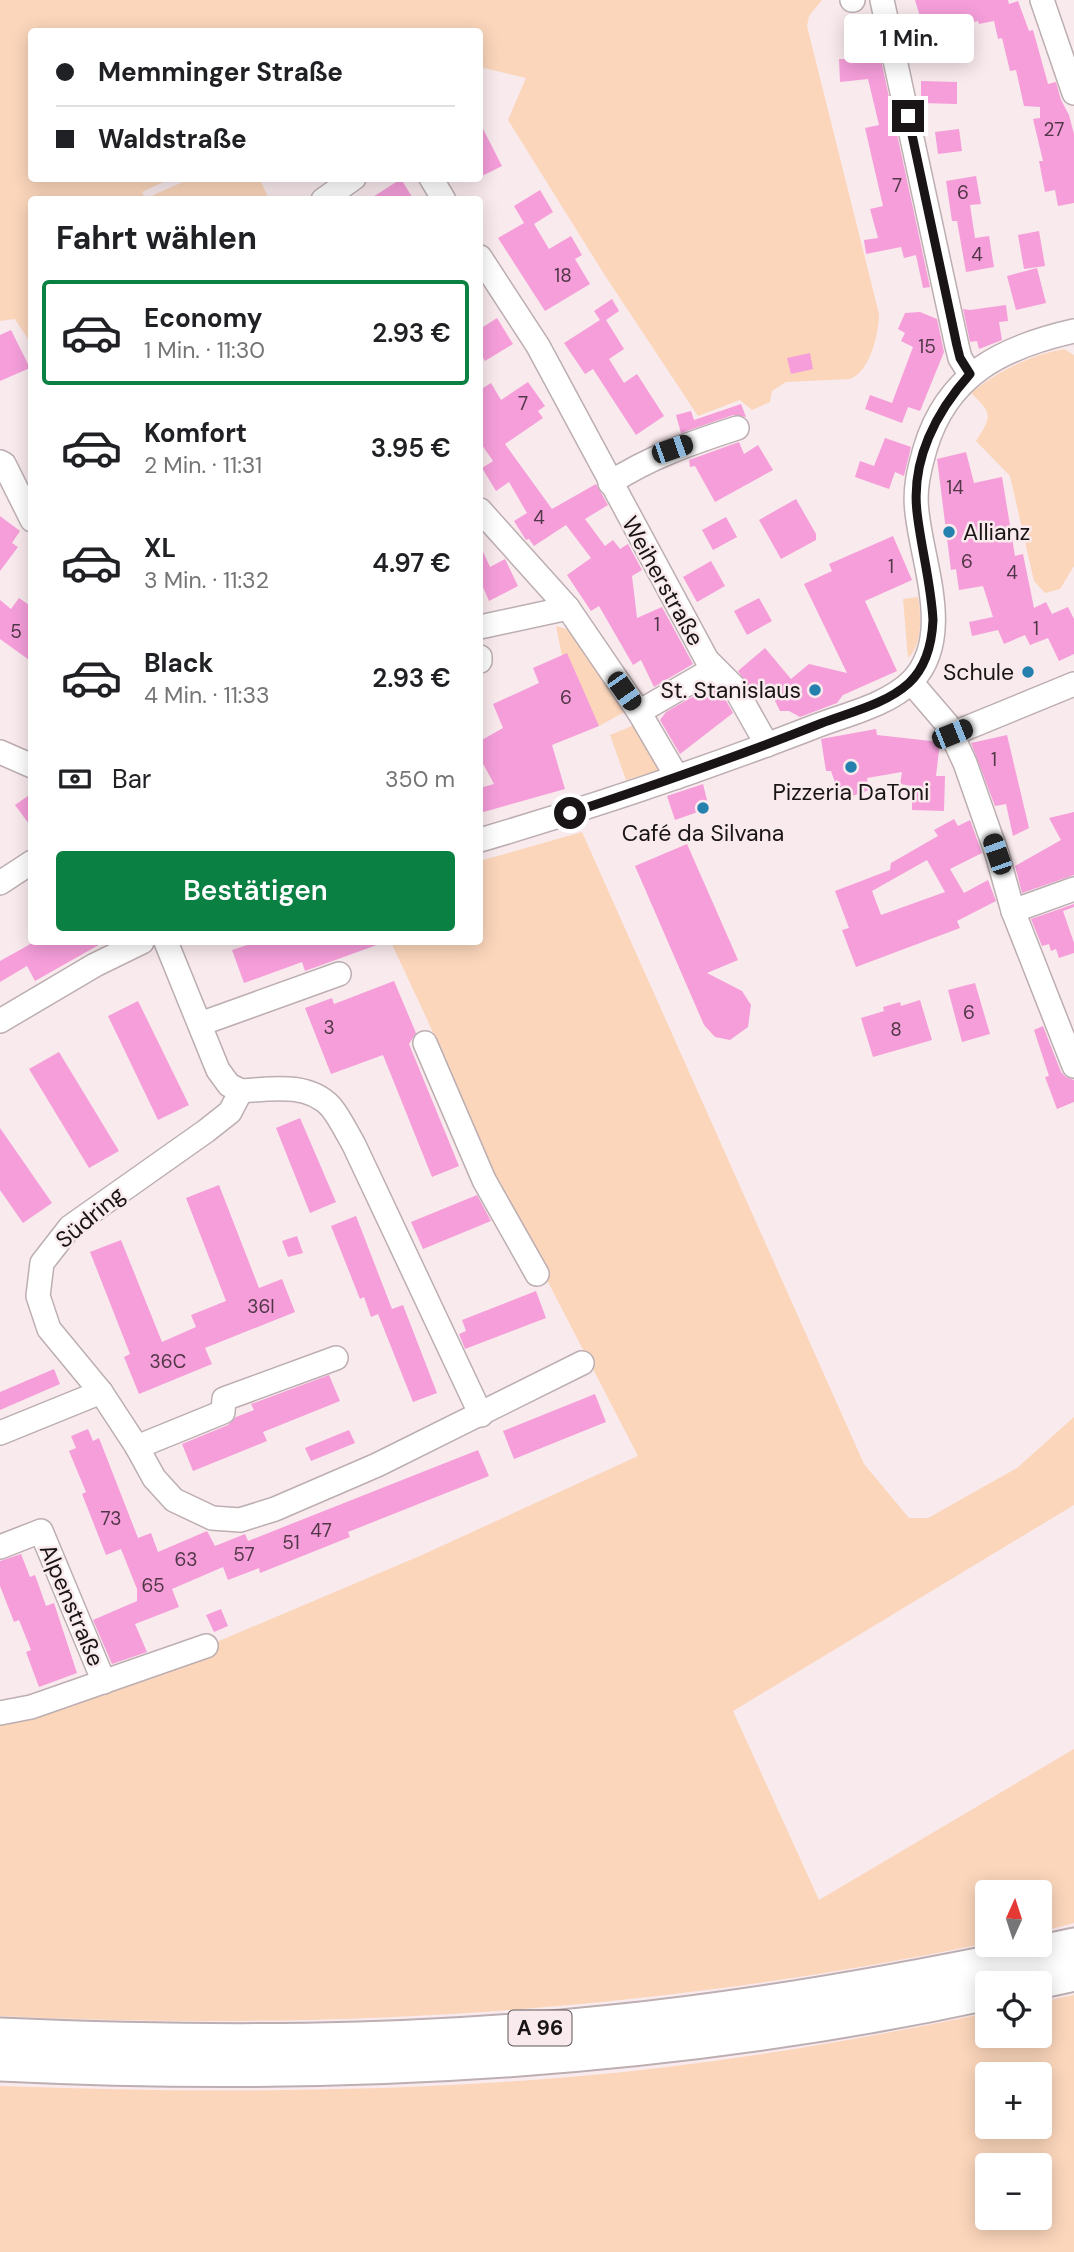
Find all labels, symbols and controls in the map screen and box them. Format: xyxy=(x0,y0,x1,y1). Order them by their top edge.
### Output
callout: 1 Min. xyxy=(843,15,973,64)
text: 1 Min. xyxy=(879,23,939,53)
text: Memminger Straße xyxy=(98,55,343,89)
route end xyxy=(892,100,924,132)
house number: 27 xyxy=(1044,117,1064,142)
text: Waldstraße xyxy=(98,122,247,156)
house number: 7 xyxy=(892,173,902,198)
house number: 6 xyxy=(957,180,969,205)
text: Fahrt wählen xyxy=(56,217,257,259)
house number: 4 xyxy=(971,242,983,267)
house number: 18 xyxy=(554,263,572,288)
icon: car xyxy=(60,301,123,364)
text: Economy xyxy=(144,301,262,335)
text: 2.93 € xyxy=(372,316,451,350)
house number: 15 xyxy=(918,334,936,359)
text: 1 Min. · 11:30 xyxy=(144,335,265,365)
house number: 7 xyxy=(518,391,528,416)
icon: car xyxy=(60,416,123,479)
text: Komfort xyxy=(144,416,247,450)
text: 3.95 € xyxy=(371,431,451,465)
car xyxy=(649,432,696,466)
text: 2 Min. · 11:31 xyxy=(144,450,262,480)
house number: 14 xyxy=(946,475,964,500)
house number: 4 xyxy=(533,505,545,530)
street label: Weiherstraße xyxy=(615,511,711,651)
place label: Allianz xyxy=(963,517,1030,547)
marker: Allianz xyxy=(941,524,957,540)
icon: car xyxy=(60,531,123,594)
text: XL xyxy=(144,531,176,565)
text: 4.97 € xyxy=(372,546,451,580)
house number: 6 xyxy=(961,549,973,574)
house number: 1 xyxy=(888,554,894,579)
house number: 4 xyxy=(1006,560,1018,585)
text: 3 Min. · 11:32 xyxy=(144,565,269,595)
house number: 1 xyxy=(654,612,660,637)
house number: 1 xyxy=(1033,616,1039,641)
house number: 5 xyxy=(10,619,22,644)
icon: car xyxy=(60,646,123,709)
text: Black xyxy=(144,646,214,680)
place label: Schule xyxy=(943,657,1014,687)
text: 2.93 € xyxy=(372,661,451,695)
marker: Schule xyxy=(1020,664,1036,680)
car xyxy=(604,668,645,714)
place label: St. Stanislaus xyxy=(660,675,801,705)
text: 4 Min. · 11:33 xyxy=(144,680,270,710)
marker: St. Stanislaus xyxy=(807,682,823,698)
house number: 6 xyxy=(560,685,572,710)
car xyxy=(929,716,976,752)
house number: 1 xyxy=(991,747,997,772)
marker: Pizzeria DaToni xyxy=(843,759,859,775)
icon: cash xyxy=(56,760,94,798)
text: Bar xyxy=(112,762,151,796)
text: 350 m xyxy=(385,764,455,794)
place label: Pizzeria DaToni xyxy=(772,777,930,807)
route start xyxy=(554,797,586,829)
marker: Café da Silvana xyxy=(695,800,711,816)
place label: Café da Silvana xyxy=(622,818,784,848)
car xyxy=(981,831,1014,877)
button: Bestätigen xyxy=(56,851,455,931)
house number: 6 xyxy=(963,1000,975,1025)
house number: 3 xyxy=(323,1015,335,1040)
house number: 8 xyxy=(890,1017,902,1042)
street label: Südring xyxy=(49,1179,131,1255)
house number: 36I xyxy=(247,1294,275,1319)
house number: 36C xyxy=(150,1349,186,1374)
house number: 73 xyxy=(101,1506,121,1531)
house number: 47 xyxy=(310,1518,332,1543)
house number: 51 xyxy=(282,1530,300,1555)
street label: Alpenstraße xyxy=(33,1539,111,1671)
house number: 57 xyxy=(233,1542,255,1567)
house number: 63 xyxy=(174,1547,198,1572)
house number: 65 xyxy=(141,1573,165,1598)
north arrow xyxy=(975,1880,1052,1956)
map controls xyxy=(975,1880,1052,2230)
button: locate xyxy=(975,1971,1052,2048)
road number: A 96 xyxy=(508,2010,572,2046)
button: + xyxy=(975,2062,1052,2139)
button: − xyxy=(975,2153,1052,2230)

